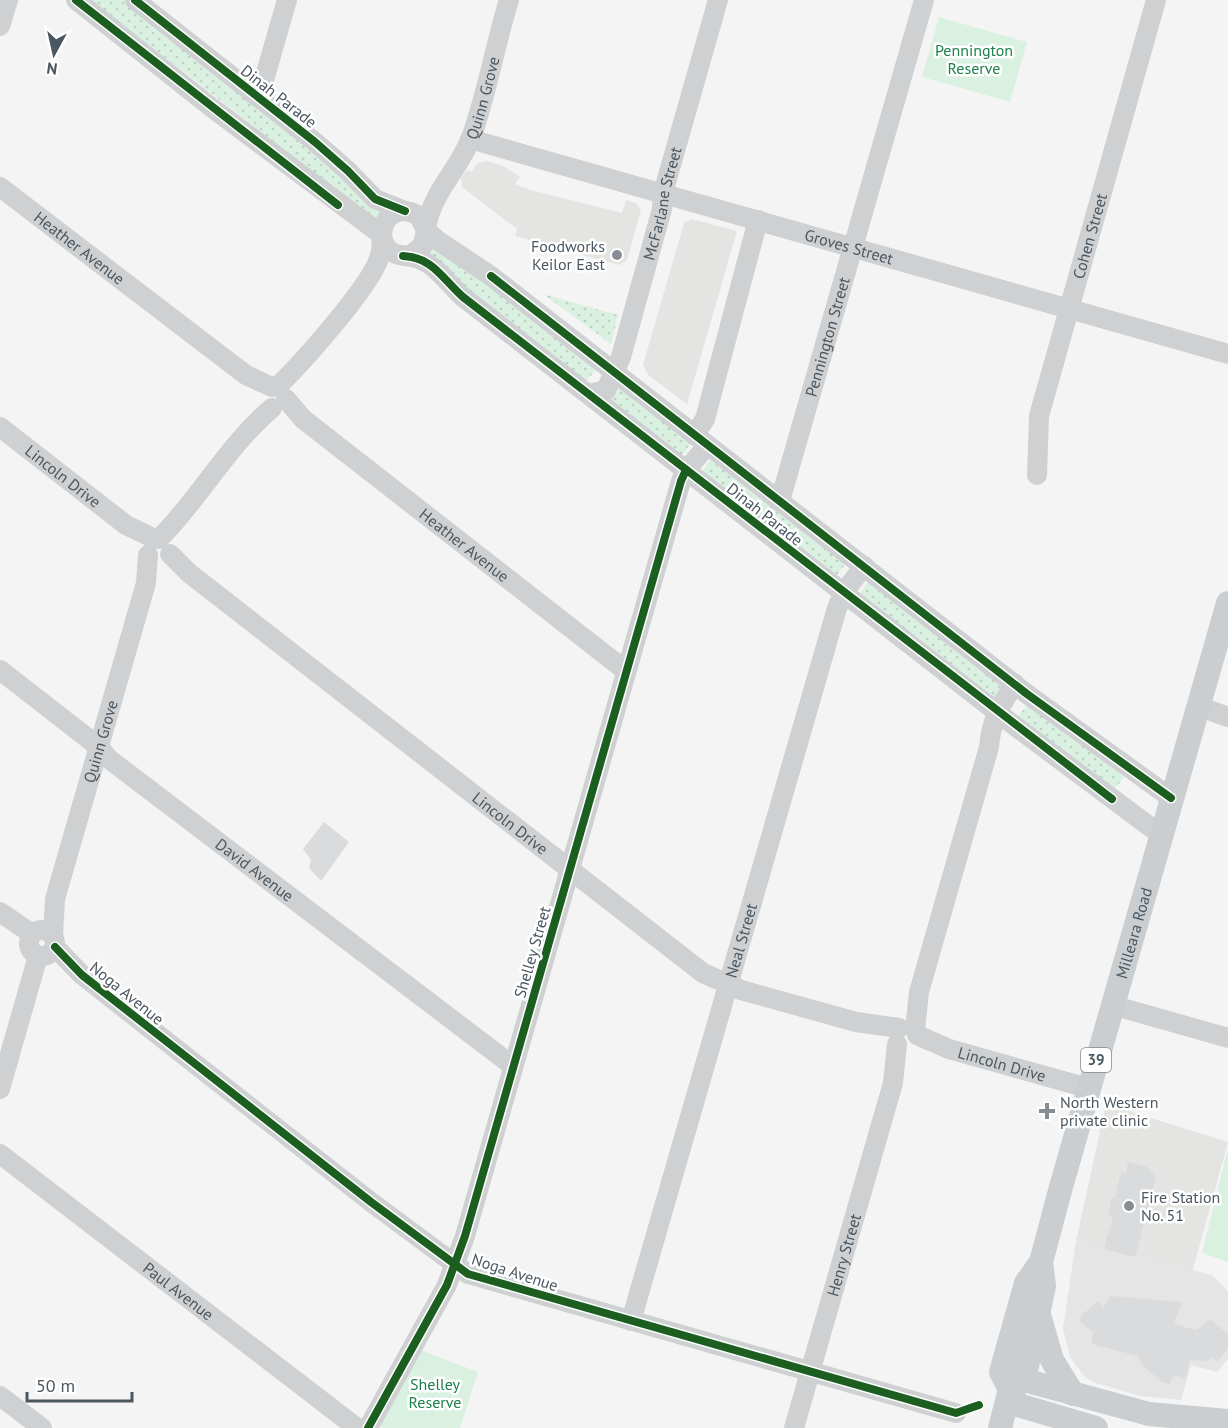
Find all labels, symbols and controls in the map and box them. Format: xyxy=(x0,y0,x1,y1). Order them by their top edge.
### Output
north arrow xyxy=(24,24,84,84)
park label: Pennington Reserve xyxy=(935,40,1013,78)
street label: Quinn Grove xyxy=(461,55,504,142)
text: N xyxy=(45,58,59,79)
street label: Dinah Parade xyxy=(237,60,321,132)
street label: McFarlane Street xyxy=(638,144,686,262)
street label: Cohen Street xyxy=(1068,190,1111,281)
street label: Heather Avenue xyxy=(30,207,129,289)
street label: Groves Street xyxy=(802,224,896,269)
place label: Foodworks Keilor East xyxy=(531,236,606,274)
marker: Foodworks Keilor East xyxy=(610,248,624,262)
street label: Pennington Street xyxy=(801,274,854,399)
street label: Lincoln Drive xyxy=(21,440,105,512)
street label: Dinah Parade xyxy=(723,478,807,550)
street label: Heather Avenue xyxy=(416,504,513,586)
street label: Quinn Grove xyxy=(79,698,122,785)
street label: Lincoln Drive xyxy=(468,787,552,859)
street label: David Avenue xyxy=(212,834,298,906)
street label: Milleara Road xyxy=(1111,885,1156,981)
street label: Neal Street xyxy=(721,900,761,980)
street label: Shelley Street xyxy=(509,903,555,1000)
street label: Noga Avenue xyxy=(86,957,168,1029)
street label: Lincoln Drive xyxy=(956,1042,1048,1086)
road number: 39 xyxy=(1081,1048,1111,1072)
place label: North Western private clinic xyxy=(1060,1092,1158,1130)
marker: North Western private clinic xyxy=(1038,1102,1056,1120)
place label: Fire Station No. 51 xyxy=(1141,1187,1220,1225)
marker: Fire Station No. 51 xyxy=(1122,1199,1136,1213)
street label: Henry Street xyxy=(822,1211,865,1299)
street label: Noga Avenue xyxy=(469,1249,561,1295)
street label: Paul Avenue xyxy=(139,1258,218,1324)
scale bar xyxy=(27,1365,132,1403)
text: 50 m xyxy=(36,1374,75,1397)
park label: Shelley Reserve xyxy=(409,1374,461,1412)

